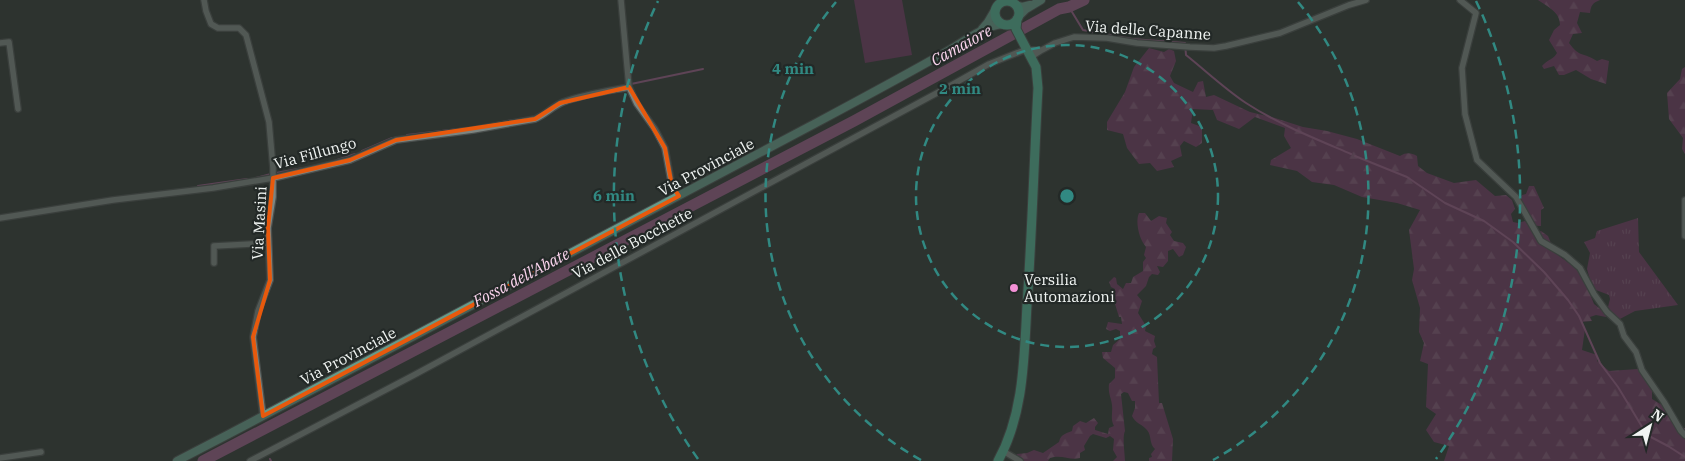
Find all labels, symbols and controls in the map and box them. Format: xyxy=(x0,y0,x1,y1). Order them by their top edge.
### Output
street label: Via delle Capanne xyxy=(1084,16,1212,44)
water label: Camaiore xyxy=(927,20,995,70)
text: 4 min xyxy=(772,59,814,78)
text: 2 min xyxy=(939,79,981,98)
street label: Via Fillungo xyxy=(272,133,358,173)
street label: Via Provinciale xyxy=(655,134,757,200)
street label: Via Masini xyxy=(248,185,270,260)
text: 6 min xyxy=(593,186,635,205)
centre of rings xyxy=(1058,187,1076,205)
street label: Via delle Bocchette xyxy=(569,203,695,283)
water label: Fossa dell'Abate xyxy=(468,243,573,311)
place label: Versilia Automazioni xyxy=(1024,270,1115,306)
marker: Versilia Automazioni xyxy=(1008,282,1020,294)
street label: Via Provinciale xyxy=(297,323,399,389)
north arrow xyxy=(1625,401,1675,451)
text: N xyxy=(1648,405,1667,426)

